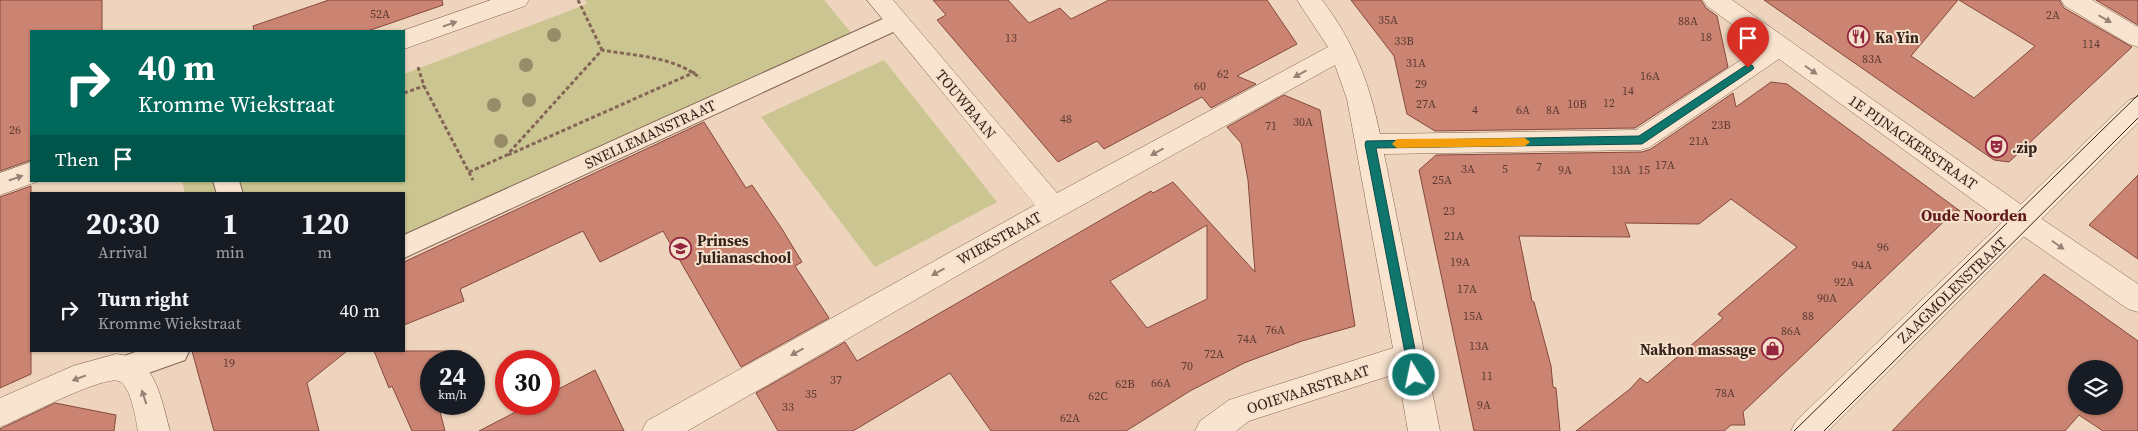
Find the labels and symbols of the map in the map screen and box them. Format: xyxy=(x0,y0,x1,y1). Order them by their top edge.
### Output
house number: 52A xyxy=(370,6,390,22)
house number: 2A xyxy=(2046,7,2060,23)
house number: 35A xyxy=(1378,12,1398,28)
house number: 88A xyxy=(1678,13,1698,29)
one-way arrow xyxy=(2098,15,2113,23)
pin xyxy=(1727,17,1769,68)
one-way arrow xyxy=(442,19,457,27)
restaurant icon: Ka Yin xyxy=(1847,25,1871,49)
place label: Ka Yin xyxy=(1875,27,1919,48)
house number: 18 xyxy=(1700,29,1712,45)
house number: 13 xyxy=(1005,30,1017,46)
house number: 33B xyxy=(1394,33,1414,49)
house number: 114 xyxy=(2082,36,2100,52)
house number: 83A xyxy=(1862,51,1882,67)
house number: 31A xyxy=(1406,55,1426,71)
street label: TOUWBAAN xyxy=(931,65,1001,143)
one-way arrow xyxy=(1804,65,1818,75)
house number: 62 xyxy=(1217,66,1229,82)
house number: 16A xyxy=(1640,68,1660,84)
one-way arrow xyxy=(1292,70,1307,78)
house number: 29 xyxy=(1415,76,1427,92)
house number: 60 xyxy=(1194,78,1206,94)
house number: 14 xyxy=(1622,83,1634,99)
street label: 1E PIJNACKERSTRAAT xyxy=(1844,90,1982,194)
street label: SNELLEMANSTRAAT xyxy=(581,94,719,174)
house number: 12 xyxy=(1603,95,1615,111)
house number: 27A xyxy=(1416,96,1436,112)
house number: 10B xyxy=(1567,96,1587,112)
house number: 4 xyxy=(1472,102,1478,118)
house number: 6A xyxy=(1516,102,1530,118)
house number: 8A xyxy=(1546,102,1560,118)
house number: 48 xyxy=(1060,111,1072,127)
house number: 30A xyxy=(1293,114,1313,130)
house number: 23B xyxy=(1711,117,1731,133)
house number: 71 xyxy=(1265,118,1277,134)
house number: 26 xyxy=(9,122,21,138)
house number: 21A xyxy=(1689,133,1709,149)
theatre icon: .zip xyxy=(1984,135,2008,159)
place label: .zip xyxy=(2012,137,2037,158)
one-way arrow xyxy=(1150,148,1165,156)
house number: 17A xyxy=(1655,157,1675,173)
house number: 7 xyxy=(1536,159,1542,175)
house number: 3A xyxy=(1461,161,1475,177)
house number: 5 xyxy=(1502,161,1508,177)
house number: 9A xyxy=(1558,162,1572,178)
house number: 13A xyxy=(1611,162,1631,178)
house number: 15 xyxy=(1638,162,1650,178)
house number: 25A xyxy=(1432,172,1452,188)
one-way arrow xyxy=(8,174,23,181)
house number: 23 xyxy=(1443,203,1455,219)
district label: Oude Noorden xyxy=(1921,204,2027,226)
street label: WIEKSTRAAT xyxy=(953,206,1045,270)
house number: 21A xyxy=(1444,228,1464,244)
place label: Prinses Julianaschool xyxy=(696,230,792,268)
street label: ZAAGMOLENSTRAAT xyxy=(1893,232,2011,348)
school or university icon: Prinses Julianaschool xyxy=(669,237,693,261)
house number: 96 xyxy=(1877,239,1889,255)
one-way arrow xyxy=(2051,240,2065,250)
house number: 19A xyxy=(1450,254,1470,270)
house number: 94A xyxy=(1852,257,1872,273)
one-way arrow xyxy=(932,268,945,277)
house number: 92A xyxy=(1834,274,1854,290)
house number: 17A xyxy=(1457,281,1477,297)
house number: 90A xyxy=(1817,290,1837,306)
house number: 15A xyxy=(1463,308,1483,324)
house number: 88 xyxy=(1802,308,1814,324)
house number: 76A xyxy=(1265,322,1285,338)
house number: 86A xyxy=(1781,323,1801,339)
house number: 74A xyxy=(1237,331,1257,347)
shop icon: Nakhon massage xyxy=(1760,337,1784,361)
house number: 13A xyxy=(1469,338,1489,354)
place label: Nakhon massage xyxy=(1640,339,1756,360)
house number: 72A xyxy=(1204,346,1224,362)
one-way arrow xyxy=(790,348,803,357)
position arrow xyxy=(1387,348,1439,400)
speed limit sign: 30 xyxy=(495,350,560,415)
house number: 19 xyxy=(223,355,235,371)
house number: 70 xyxy=(1181,358,1193,374)
street label: OOIEVAARSTRAAT xyxy=(1244,359,1372,419)
house number: 11 xyxy=(1481,368,1493,384)
house number: 37 xyxy=(830,372,842,388)
one-way arrow xyxy=(71,374,86,382)
house number: 66A xyxy=(1151,375,1171,391)
house number: 62B xyxy=(1115,376,1135,392)
house number: 78A xyxy=(1715,385,1735,401)
house number: 35 xyxy=(805,386,817,402)
house number: 62C xyxy=(1088,388,1108,404)
one-way arrow xyxy=(140,390,147,405)
house number: 9A xyxy=(1477,397,1491,413)
house number: 33 xyxy=(782,399,794,415)
house number: 62A xyxy=(1060,410,1080,426)

